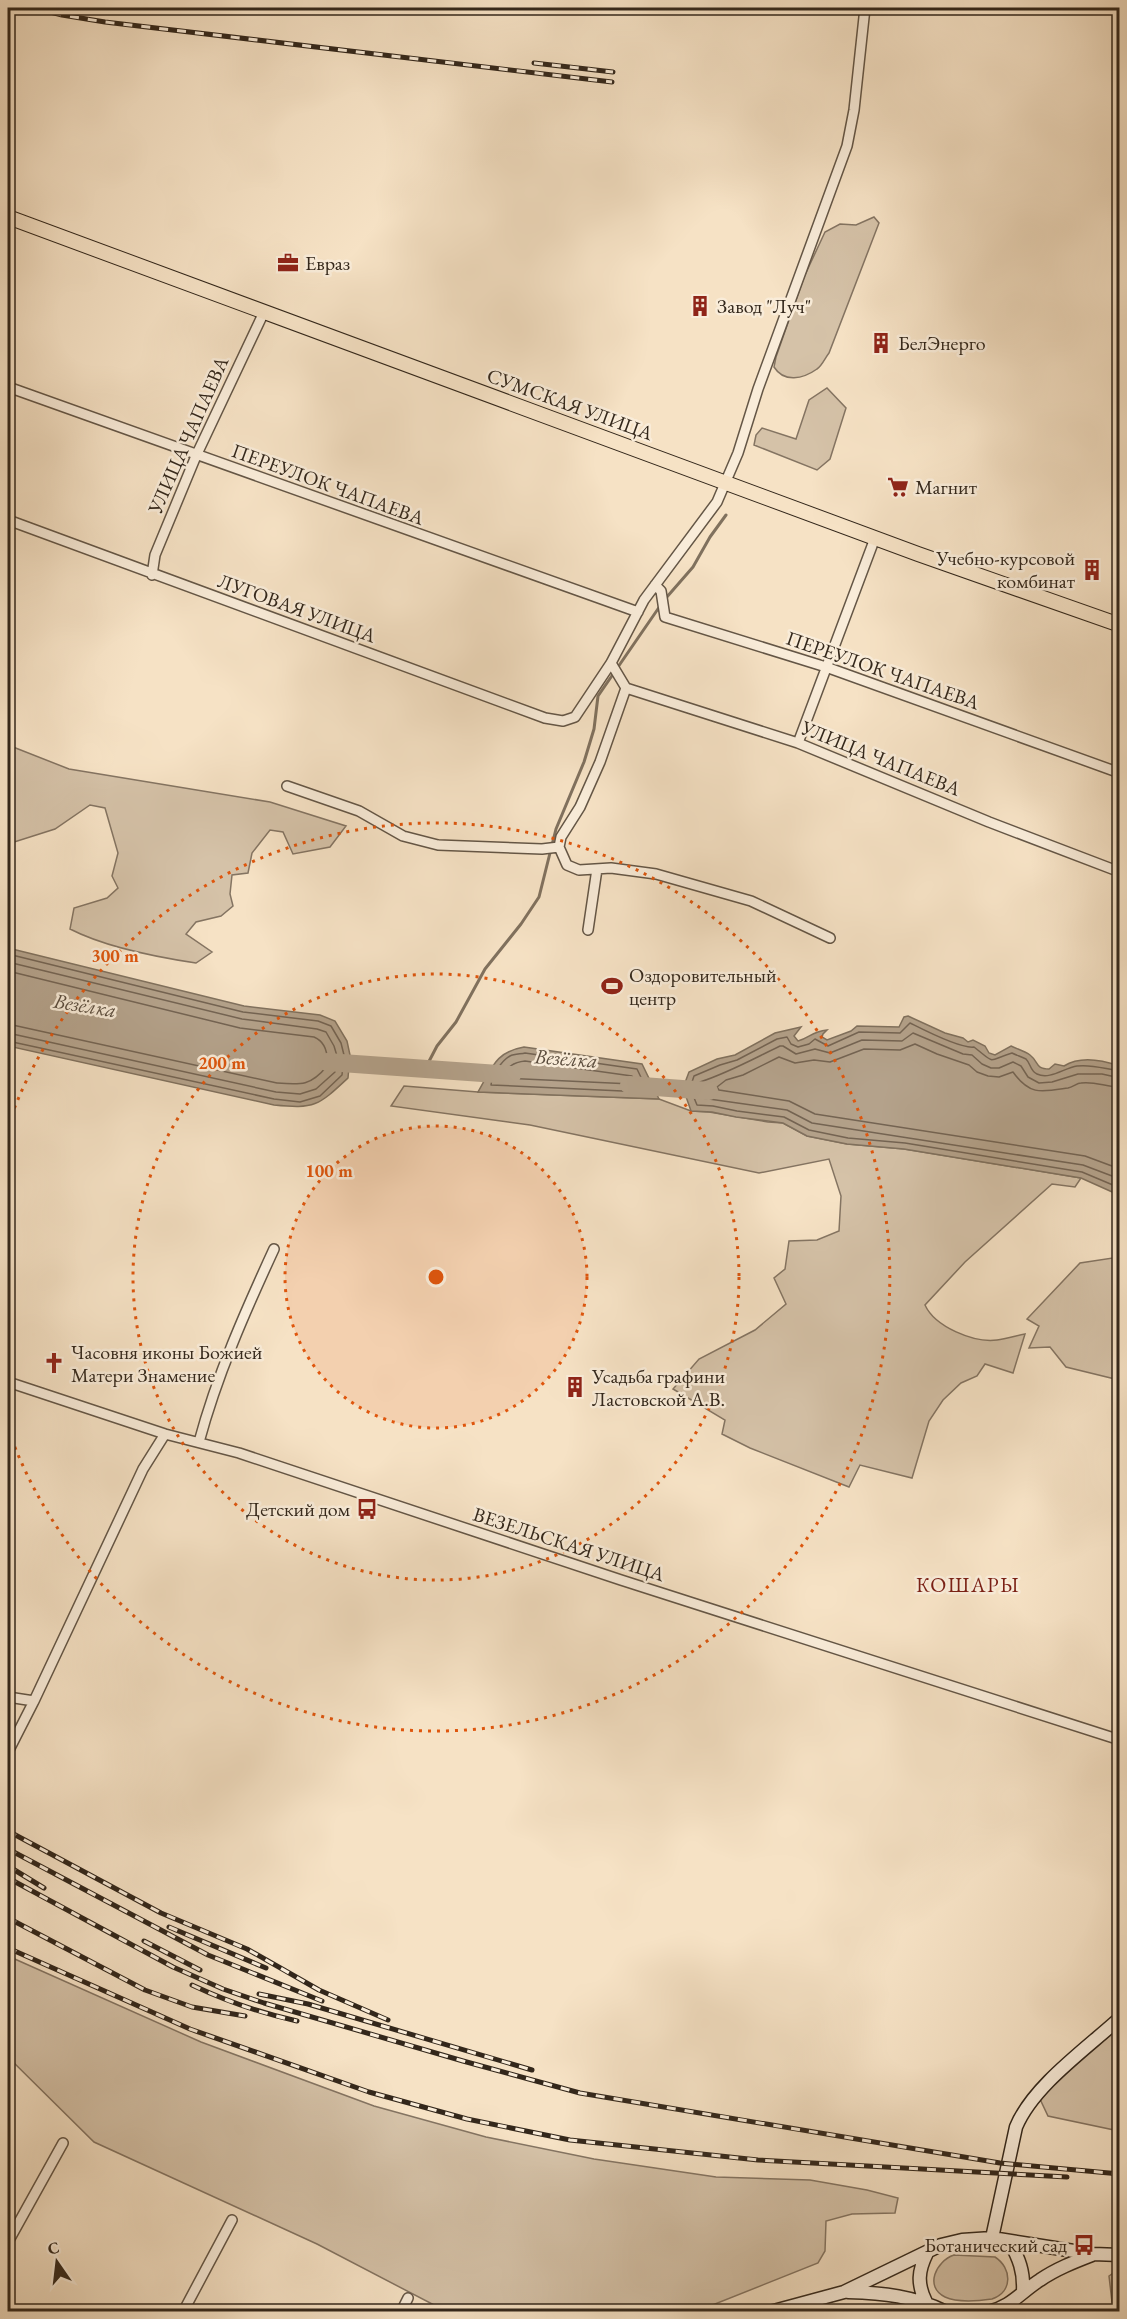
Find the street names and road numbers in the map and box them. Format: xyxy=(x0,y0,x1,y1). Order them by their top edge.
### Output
street label: УЛИЦА ЧАПАЕВА xyxy=(141,352,234,519)
street label: СУМСКАЯ УЛИЦА xyxy=(483,362,657,446)
street label: ПЕРЕУЛОК ЧАПАЕВА xyxy=(228,437,428,531)
street label: ЛУГОВАЯ УЛИЦА xyxy=(214,567,380,649)
street label: ПЕРЕУЛОК ЧАПАЕВА xyxy=(783,625,983,715)
street label: УЛИЦА ЧАПАЕВА xyxy=(797,714,965,802)
street label: ВЕЗЕЛЬСКАЯ УЛИЦА xyxy=(470,1501,668,1587)

